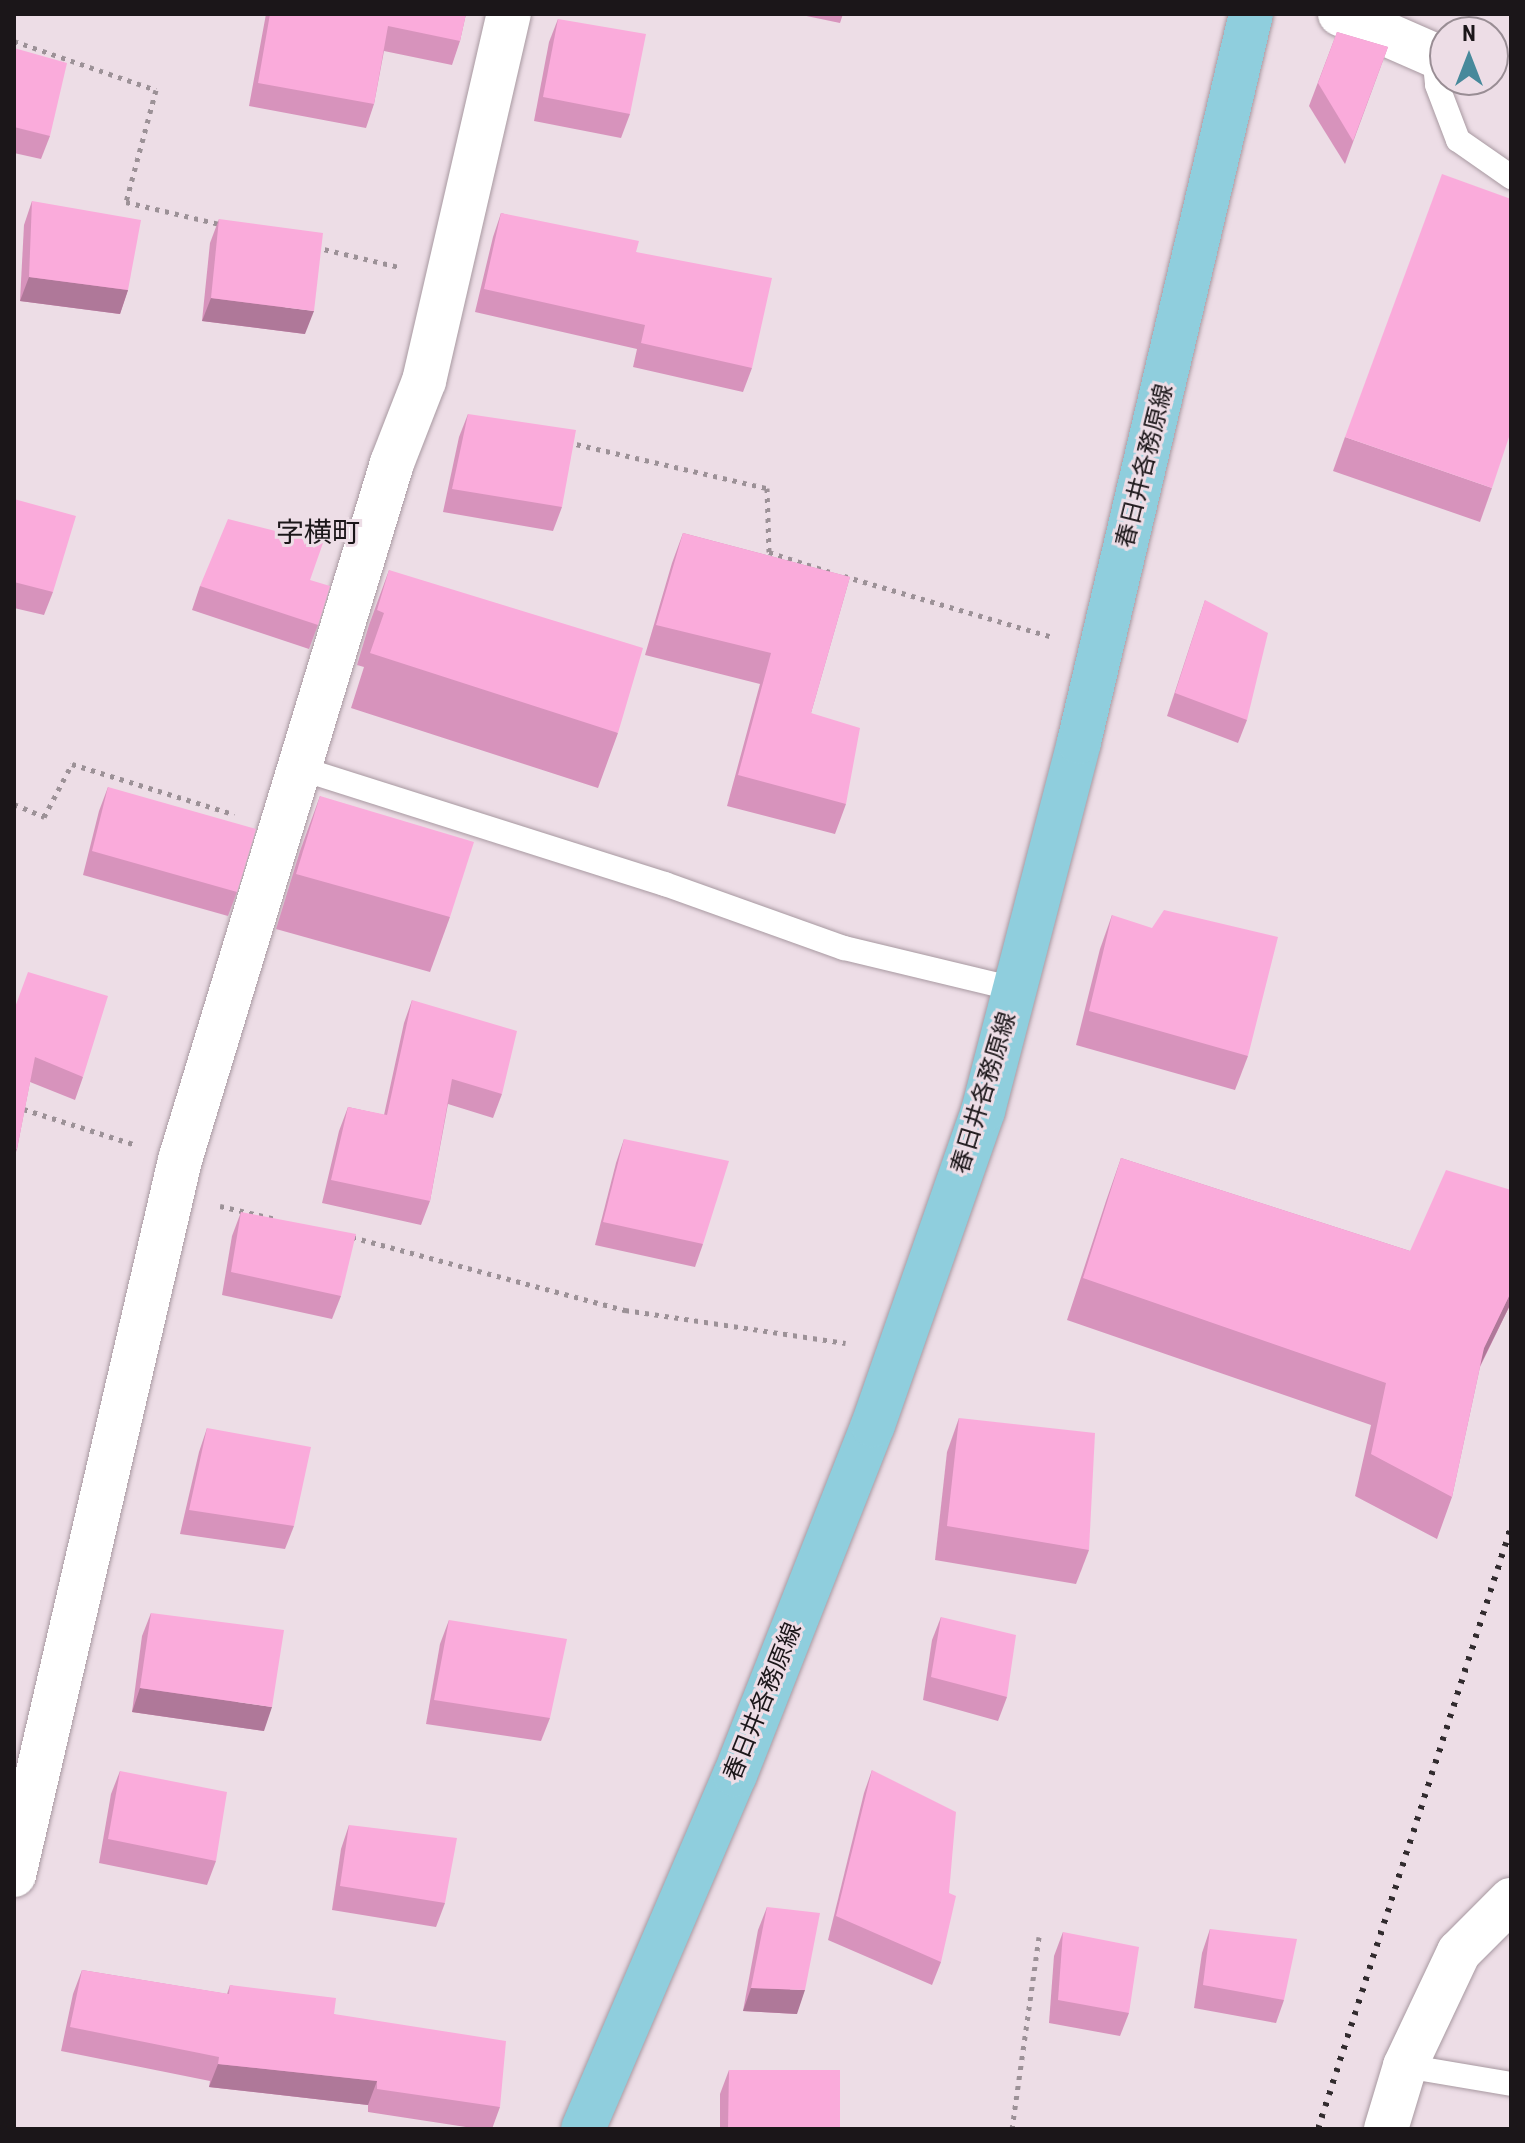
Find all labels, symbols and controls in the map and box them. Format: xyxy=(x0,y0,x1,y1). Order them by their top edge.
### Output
north arrow xyxy=(1429,16,1509,96)
text: N xyxy=(1462,21,1476,46)
street label: 春日井各務原線 xyxy=(1111,381,1179,551)
district label: 字横町 xyxy=(276,516,360,550)
street label: 春日井各務原線 xyxy=(946,1008,1022,1178)
street label: 春日井各務原線 xyxy=(718,1619,808,1785)

